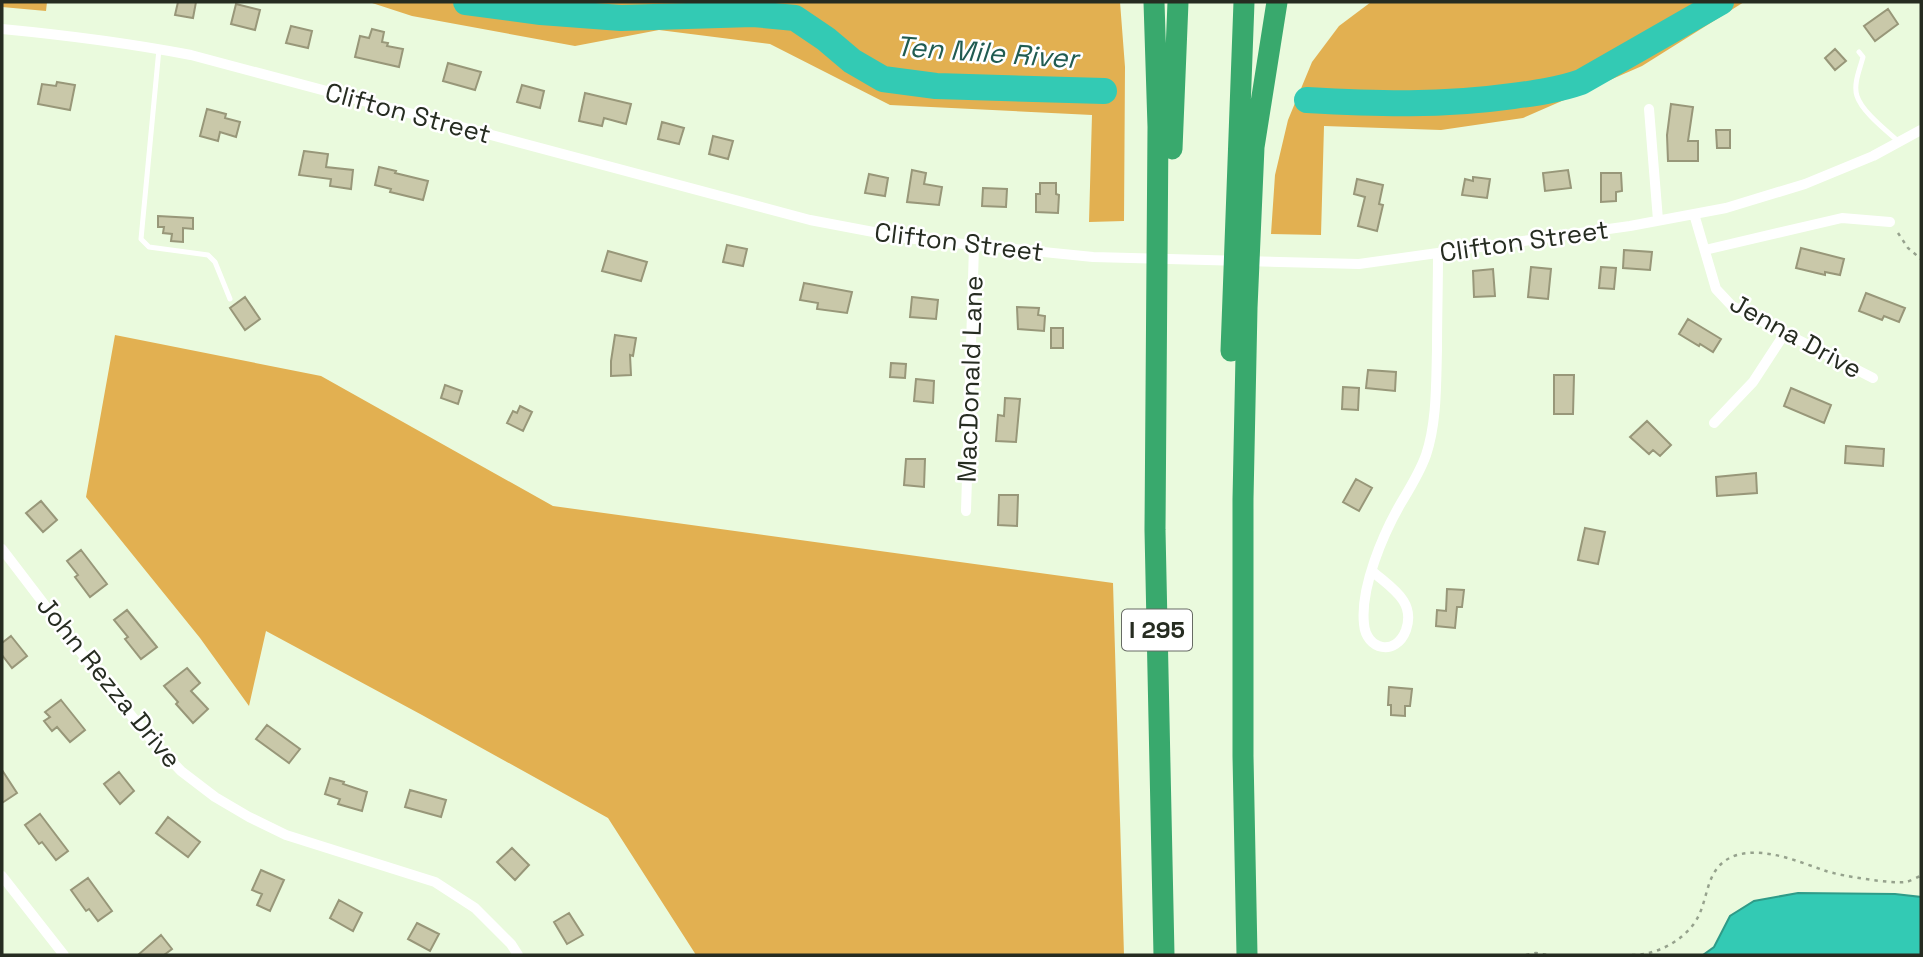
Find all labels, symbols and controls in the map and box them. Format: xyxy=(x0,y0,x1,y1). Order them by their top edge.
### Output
water label: Ten Mile River xyxy=(895,28,1083,77)
street label: Clifton Street xyxy=(321,75,495,151)
street label: Clifton Street xyxy=(1437,212,1611,270)
street label: Clifton Street xyxy=(873,215,1045,269)
street label: MacDonald Lane xyxy=(949,275,991,483)
street label: Jenna Drive xyxy=(1724,286,1868,386)
street label: John Rezza Drive xyxy=(29,589,189,775)
road number: I 295 xyxy=(1122,610,1192,650)

